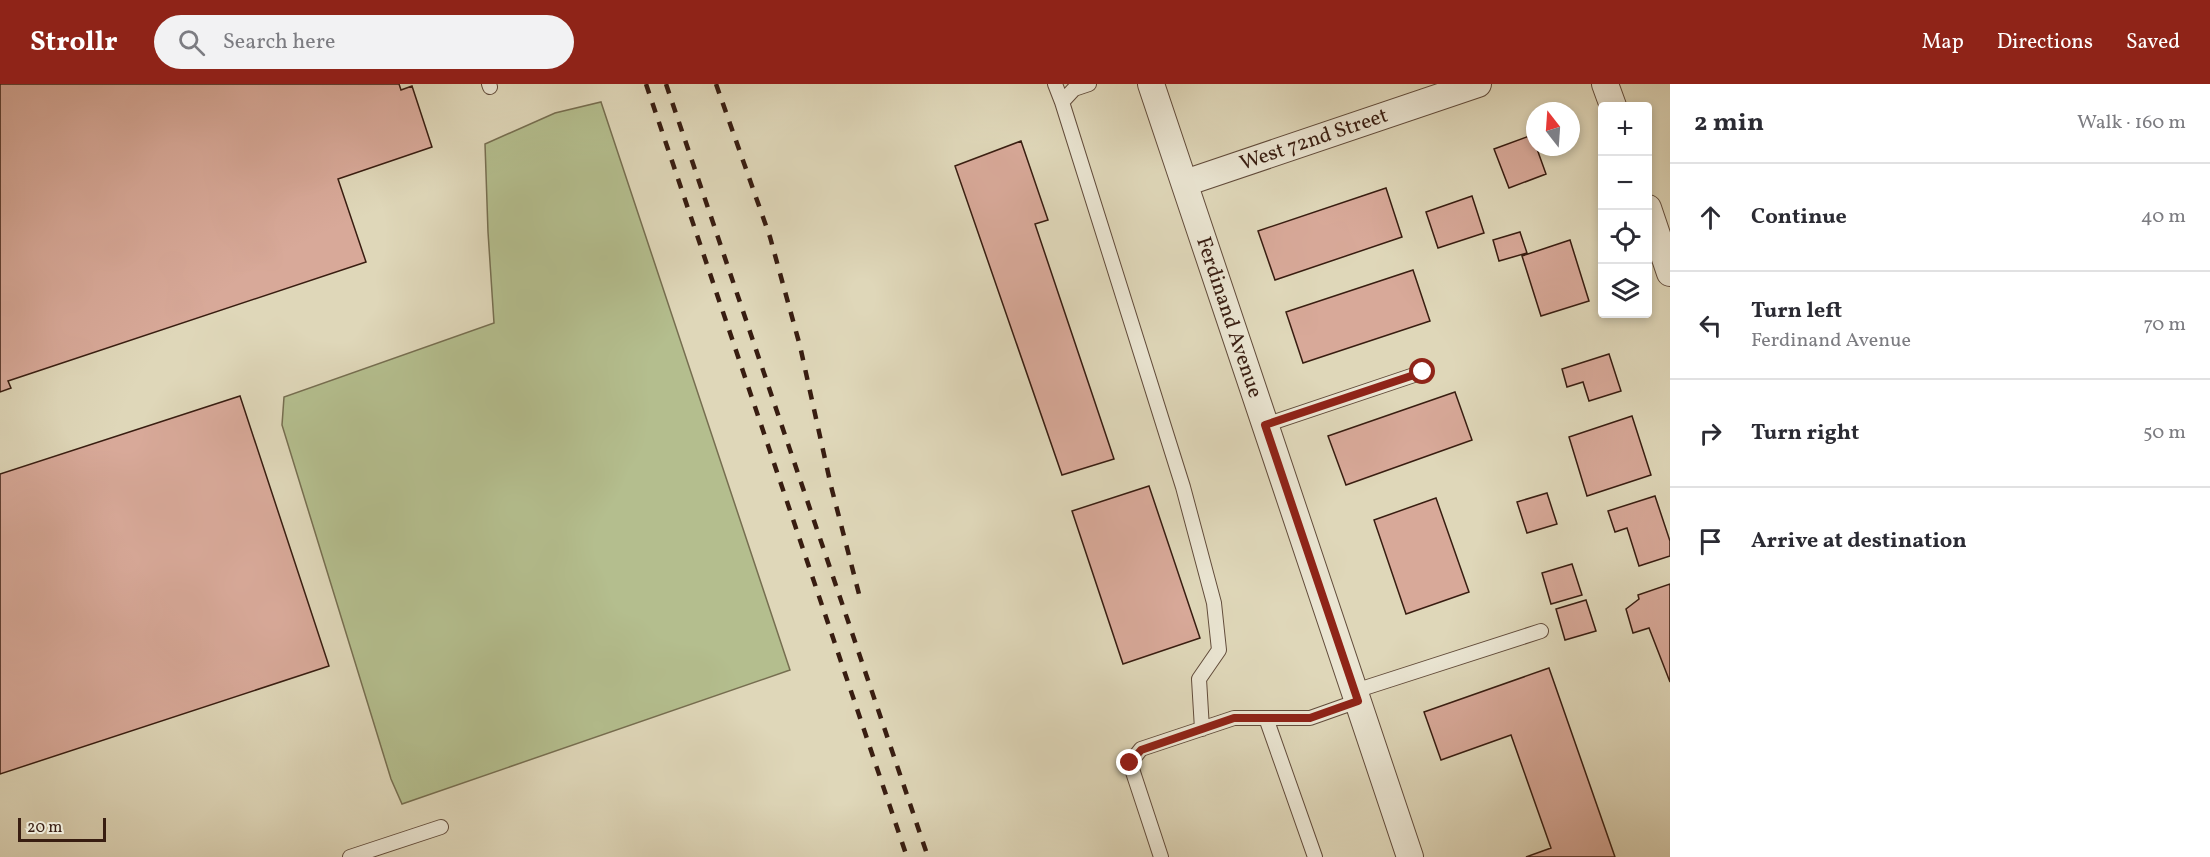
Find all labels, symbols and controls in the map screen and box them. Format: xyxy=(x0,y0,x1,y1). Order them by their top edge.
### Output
search box xyxy=(154,15,574,69)
text: Strollr xyxy=(30,23,118,62)
icon: search xyxy=(175,26,208,59)
text: Search here xyxy=(223,27,335,58)
text: Map xyxy=(1922,28,1964,57)
text: Directions xyxy=(1997,28,2093,57)
text: Saved xyxy=(2126,28,2180,57)
street label: West 72nd Street xyxy=(1236,101,1392,178)
north arrow xyxy=(1526,102,1580,156)
map controls xyxy=(1598,102,1652,318)
button: + xyxy=(1598,102,1652,156)
text: 2 min xyxy=(1694,105,1764,141)
text: Walk · 160 m xyxy=(2077,109,2186,137)
button: − xyxy=(1598,156,1652,210)
icon: ahead xyxy=(1694,201,1727,234)
text: Continue xyxy=(1751,202,1847,233)
text: 40 m xyxy=(2141,203,2186,231)
button: locate xyxy=(1598,210,1652,264)
street label: Ferdinand Avenue xyxy=(1189,233,1270,402)
button: layers xyxy=(1598,264,1652,318)
text: Turn left xyxy=(1751,296,1842,327)
icon: left xyxy=(1694,309,1727,342)
text: 70 m xyxy=(2143,311,2186,339)
text: Ferdinand Avenue xyxy=(1751,327,1911,355)
route start xyxy=(1409,358,1435,384)
icon: right xyxy=(1694,417,1727,450)
text: Turn right xyxy=(1751,418,1859,449)
text: 50 m xyxy=(2143,419,2186,447)
icon: arrive xyxy=(1694,525,1727,558)
text: Arrive at destination xyxy=(1751,526,1967,557)
route end xyxy=(1116,749,1142,775)
scale bar xyxy=(18,815,106,842)
text: 20 m xyxy=(27,817,62,839)

